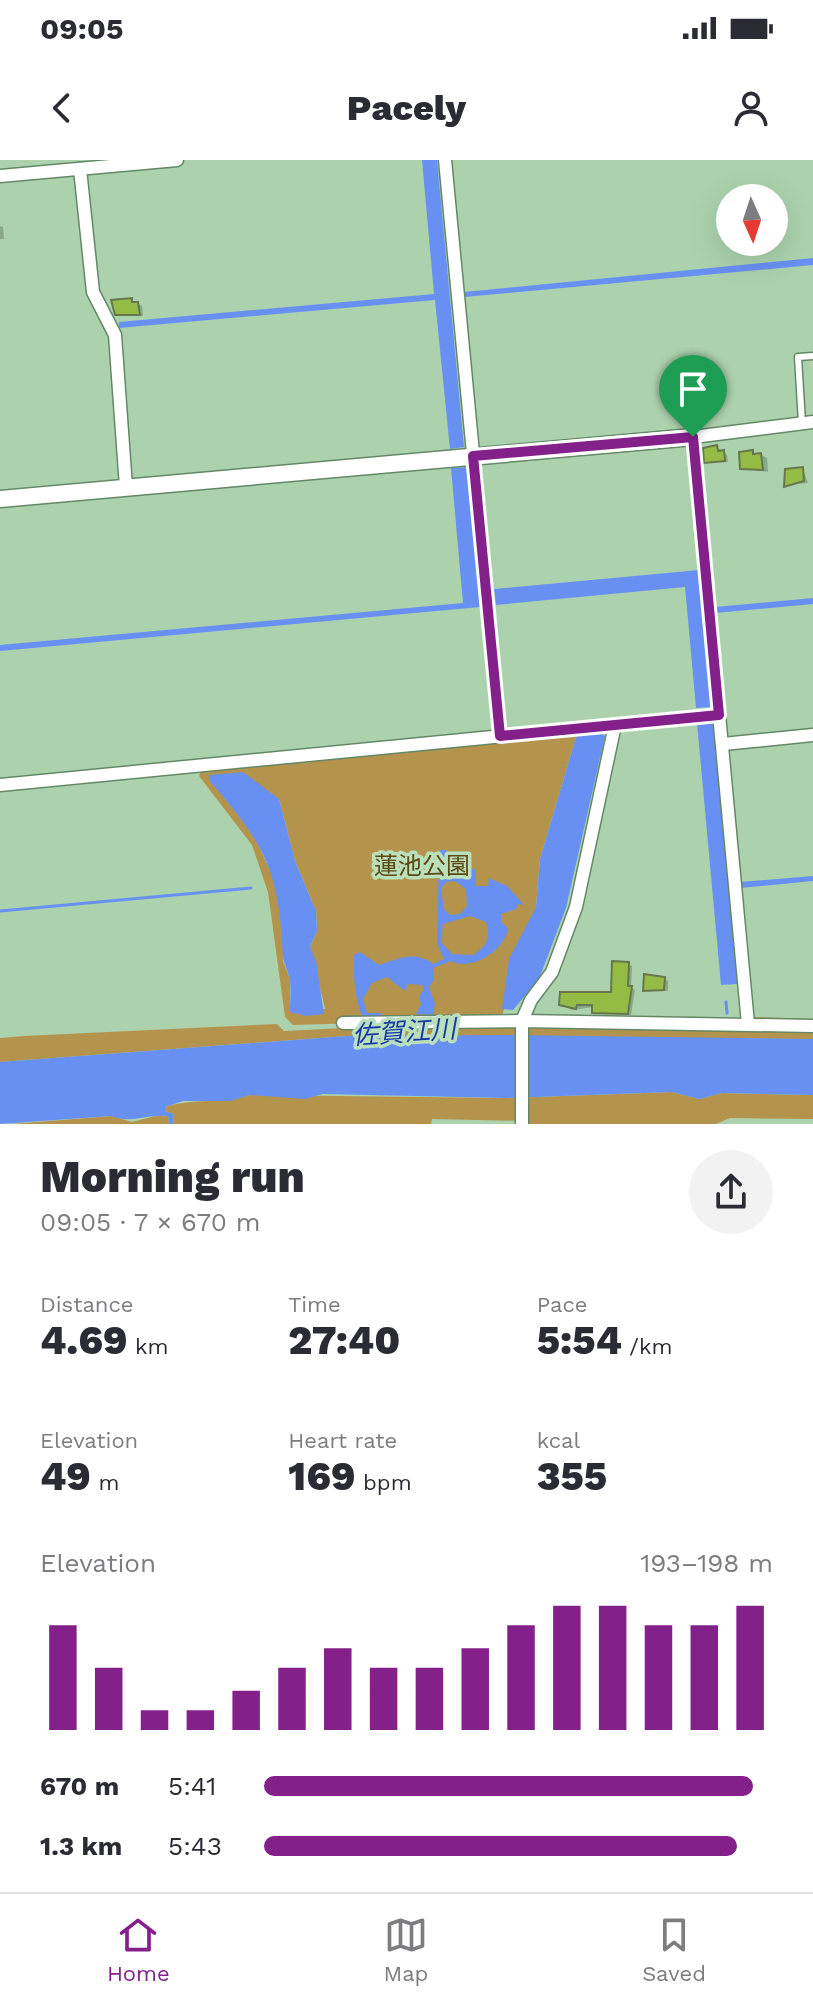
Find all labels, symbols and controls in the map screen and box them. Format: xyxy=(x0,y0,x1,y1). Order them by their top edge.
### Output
text: 09:05 xyxy=(40,11,124,46)
icon: back xyxy=(40,86,84,130)
icon: person xyxy=(729,86,773,130)
text: Pacely xyxy=(347,87,466,129)
north arrow xyxy=(716,184,788,256)
map controls xyxy=(716,184,788,256)
pin xyxy=(659,355,727,437)
icon: arrive xyxy=(671,367,715,411)
park label: 蓮池公園 xyxy=(374,852,470,880)
water label: 佐賀江川 xyxy=(351,1013,460,1051)
button: share xyxy=(689,1150,773,1234)
text: Morning run xyxy=(40,1151,305,1203)
text: 09:05 · 7 × 670 m xyxy=(40,1207,260,1237)
text: Distance xyxy=(40,1292,134,1317)
text: Time xyxy=(288,1292,341,1317)
text: Pace xyxy=(537,1292,588,1317)
text: 4.69 xyxy=(40,1317,128,1364)
text: 27:40 xyxy=(288,1317,400,1364)
text: 5:54 xyxy=(537,1317,622,1364)
text: km xyxy=(128,1334,168,1359)
text: /km xyxy=(622,1334,672,1359)
text: Elevation xyxy=(40,1428,138,1453)
text: Heart rate xyxy=(288,1428,397,1453)
text: kcal xyxy=(537,1428,580,1453)
text: 49 xyxy=(40,1453,91,1500)
text: 169 xyxy=(288,1453,356,1500)
text: 355 xyxy=(537,1453,607,1500)
text: m xyxy=(91,1470,119,1495)
text: bpm xyxy=(356,1470,412,1495)
text: Elevation xyxy=(40,1548,156,1578)
text: 193–198 m xyxy=(640,1548,773,1578)
text: 670 m xyxy=(40,1771,119,1801)
text: 5:41 xyxy=(168,1771,216,1801)
text: 1.3 km xyxy=(40,1831,122,1861)
text: 5:43 xyxy=(168,1831,222,1861)
tab: Home xyxy=(107,1913,170,1986)
tab: Map xyxy=(384,1913,428,1986)
tab: Saved xyxy=(642,1913,706,1986)

